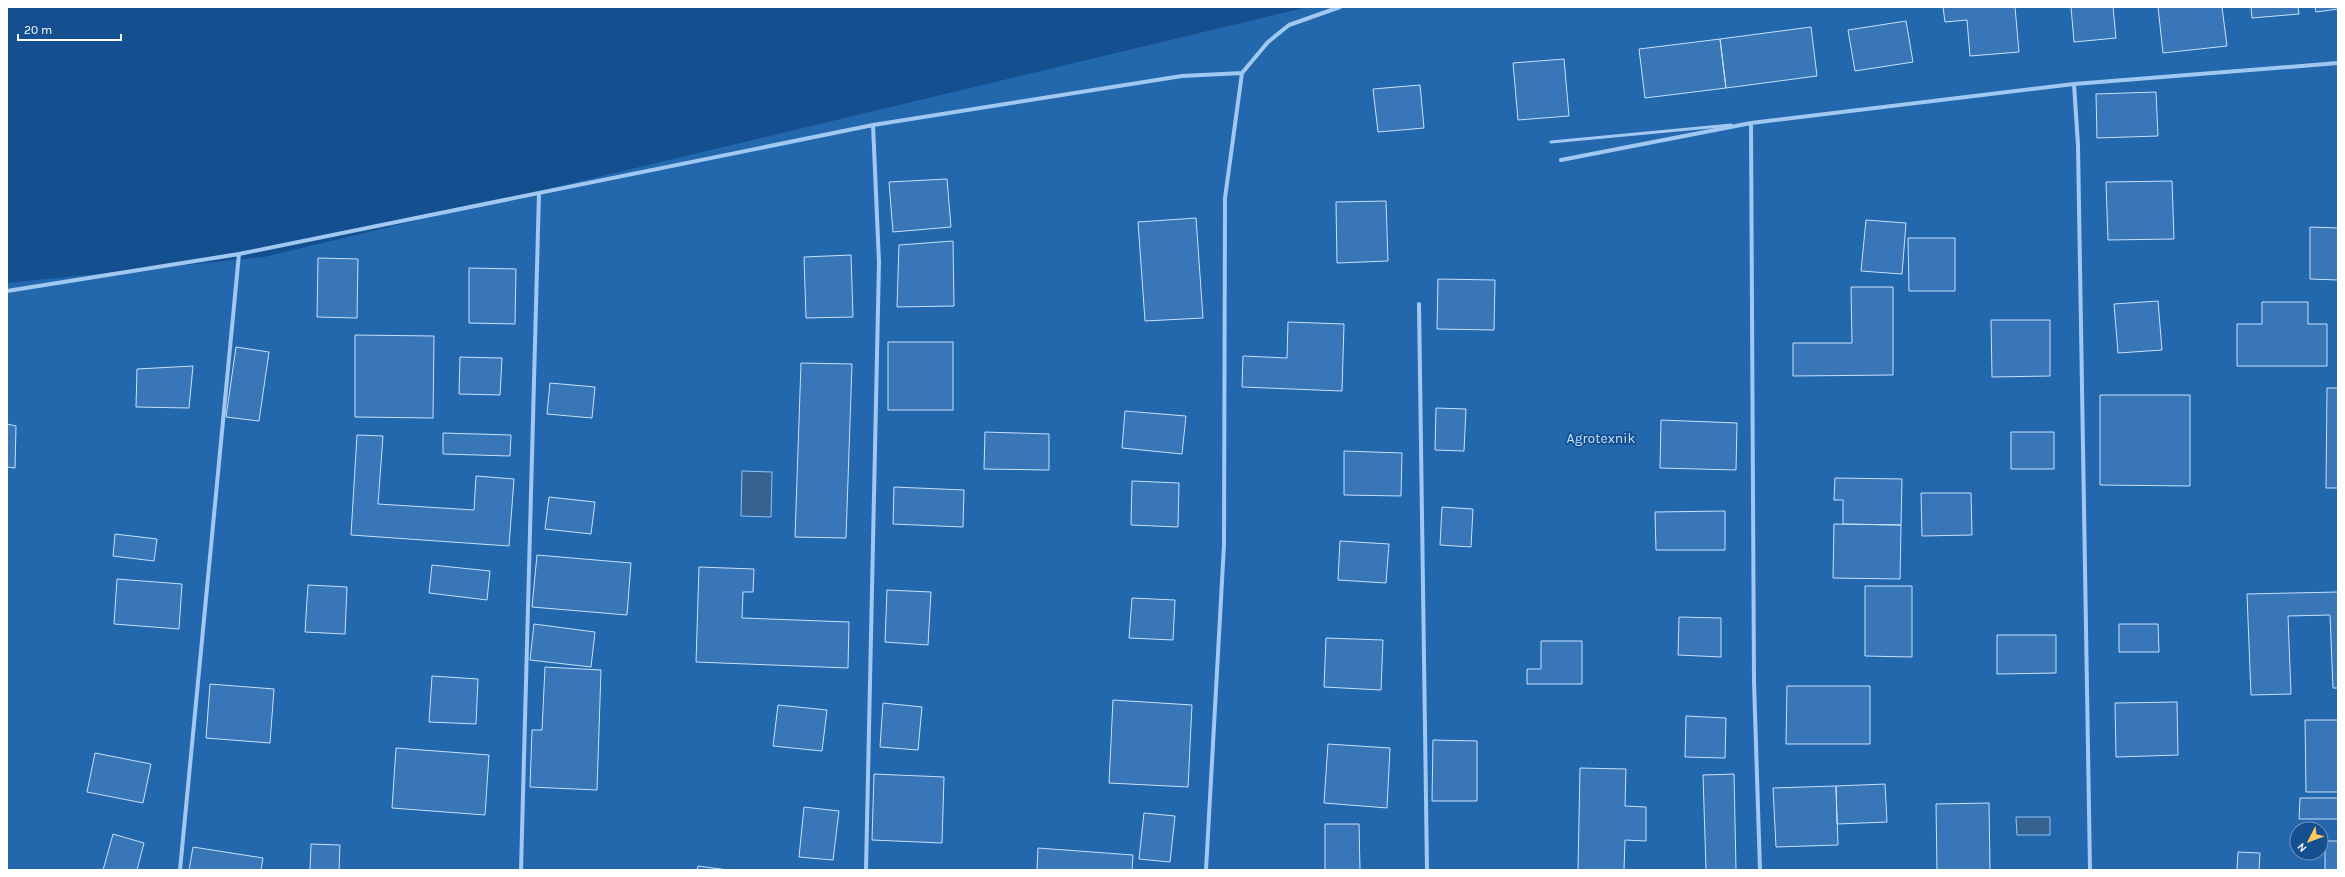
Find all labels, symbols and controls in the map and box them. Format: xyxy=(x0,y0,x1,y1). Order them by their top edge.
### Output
scale bar xyxy=(18,16,121,42)
text: 20 m xyxy=(24,23,52,37)
park label: Agrotexnik xyxy=(1567,430,1635,447)
north arrow xyxy=(2289,821,2329,861)
text: N xyxy=(2294,840,2309,855)

